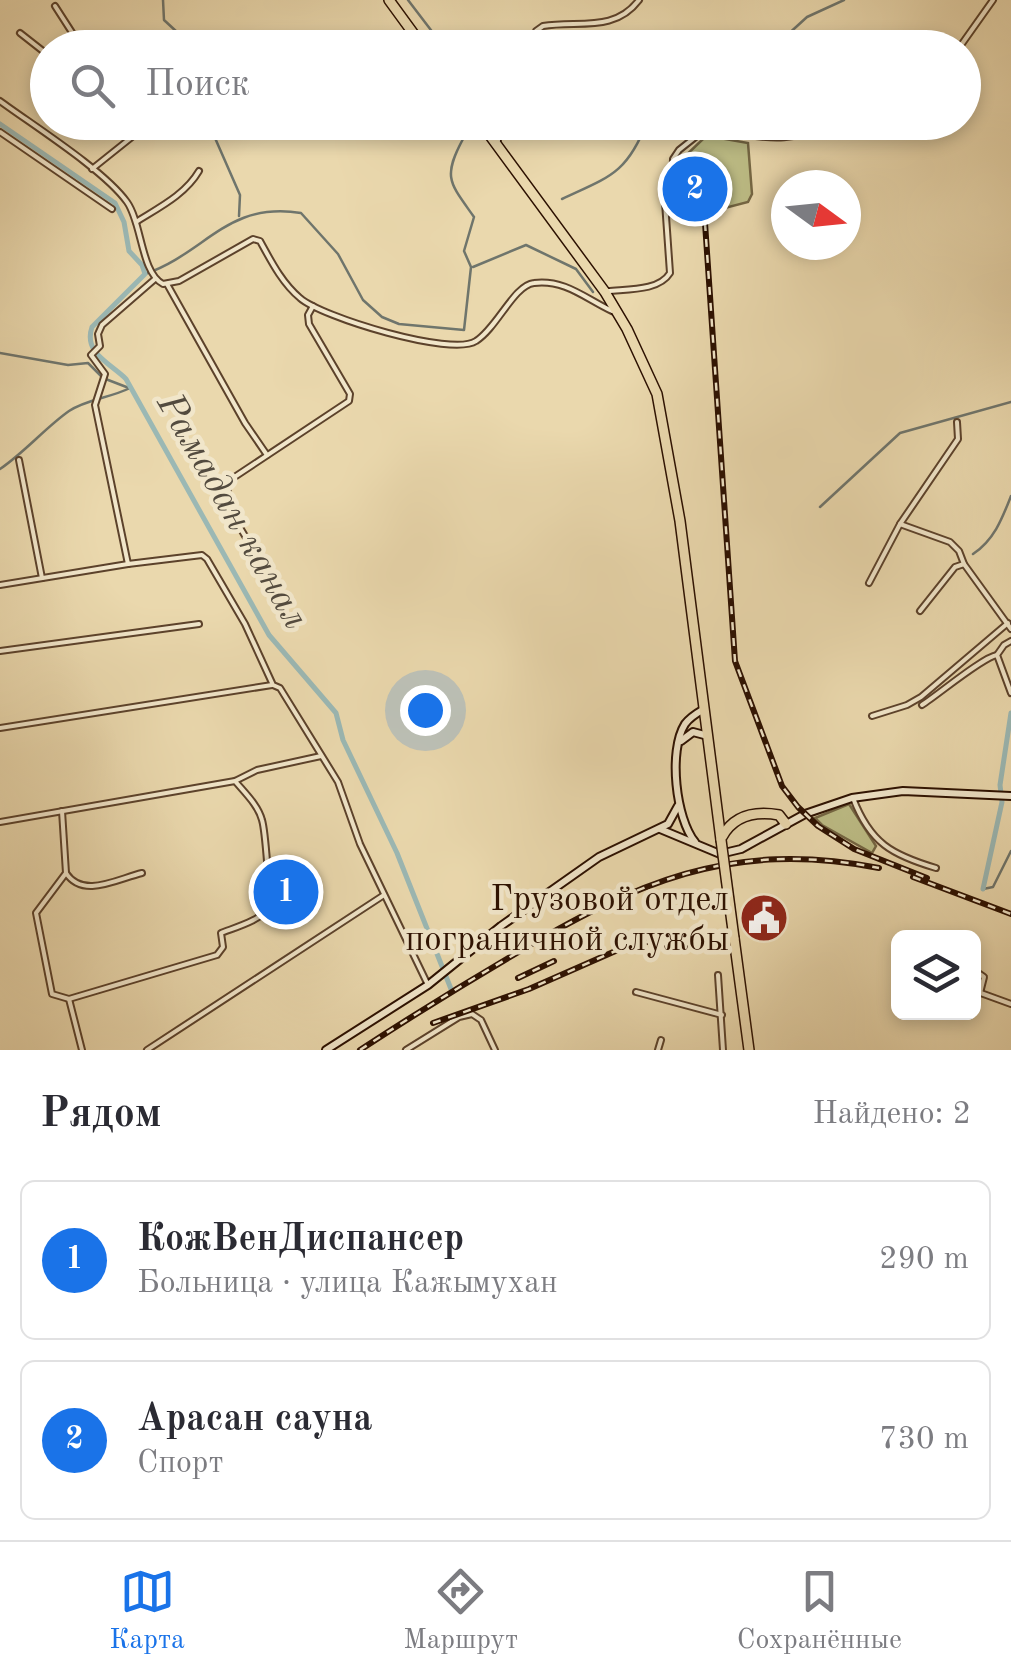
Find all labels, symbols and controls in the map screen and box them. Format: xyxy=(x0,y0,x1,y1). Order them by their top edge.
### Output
search box xyxy=(30,30,981,140)
icon: search xyxy=(65,58,120,113)
text: Поиск xyxy=(145,66,250,104)
pin: 2 xyxy=(662,152,728,226)
north arrow xyxy=(771,170,861,260)
water label: Рамадан канал xyxy=(148,386,314,636)
your location xyxy=(400,685,451,736)
pin: 1 xyxy=(254,854,318,930)
place label: Грузовой отдел пограничной службы xyxy=(405,883,729,958)
public building icon: Грузовой отдел пограничной службы xyxy=(738,892,790,944)
map controls xyxy=(891,930,981,1020)
button: layers xyxy=(891,930,981,1020)
text: Рядом xyxy=(40,1094,162,1136)
text: Найдено: 2 xyxy=(812,1099,971,1131)
text: КожВенДиспансер xyxy=(137,1221,464,1259)
text: 1 xyxy=(65,1244,84,1276)
text: 290 m xyxy=(879,1244,969,1276)
text: Больница · улица Кажымухан xyxy=(137,1268,558,1300)
text: Арасан сауна xyxy=(137,1401,373,1439)
text: 2 xyxy=(65,1424,84,1456)
text: 730 m xyxy=(879,1424,969,1456)
text: Спорт xyxy=(137,1448,224,1480)
tab: Карта xyxy=(109,1564,185,1659)
tab: Маршрут xyxy=(403,1564,518,1659)
tab: Сохранённые xyxy=(737,1564,902,1659)

